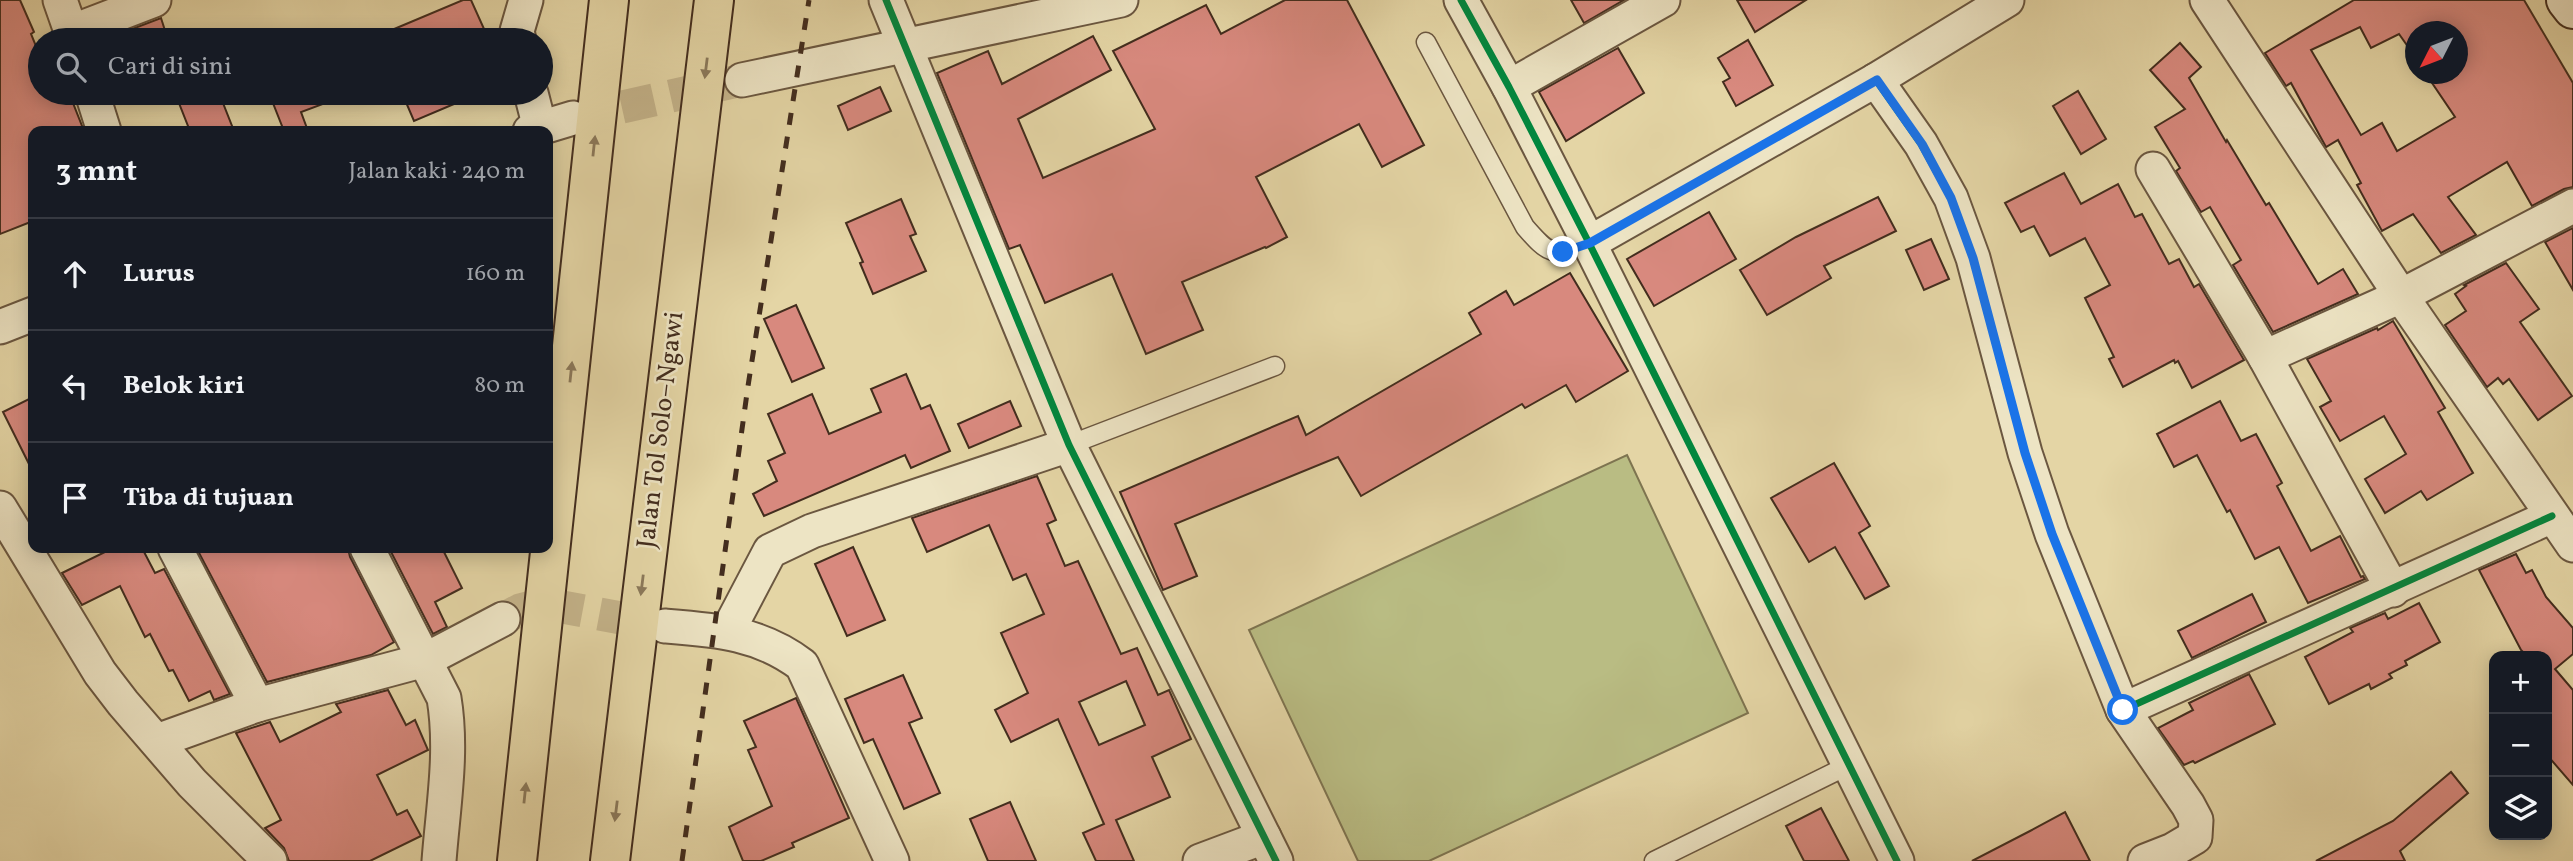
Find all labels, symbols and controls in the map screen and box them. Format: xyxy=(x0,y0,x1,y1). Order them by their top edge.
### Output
north arrow xyxy=(2405,21,2468,84)
search box xyxy=(28,28,553,105)
icon: search xyxy=(52,48,90,86)
text: Cari di sini xyxy=(108,49,232,85)
one-way arrow xyxy=(701,57,712,79)
one-way arrow xyxy=(589,135,600,157)
text: 3 mnt xyxy=(56,151,137,193)
text: Jalan kaki · 240 m xyxy=(348,156,525,188)
route end xyxy=(1547,236,1578,267)
icon: ahead xyxy=(56,255,94,293)
text: Lurus xyxy=(123,256,195,292)
text: 160 m xyxy=(466,258,525,290)
street label: Jalan Tol Solo–Ngawi xyxy=(629,310,693,550)
one-way arrow xyxy=(565,361,576,383)
icon: left xyxy=(56,367,94,405)
text: Belok kiri xyxy=(123,368,245,404)
text: 80 m xyxy=(475,370,525,402)
icon: arrive xyxy=(56,479,94,517)
text: Tiba di tujuan xyxy=(123,480,294,516)
one-way arrow xyxy=(637,575,648,597)
map controls xyxy=(2489,651,2552,840)
button: + xyxy=(2489,651,2552,714)
route start xyxy=(2107,694,2138,725)
button: − xyxy=(2489,714,2552,777)
button: layers xyxy=(2489,777,2552,840)
one-way arrow xyxy=(519,782,530,804)
one-way arrow xyxy=(610,800,621,822)

